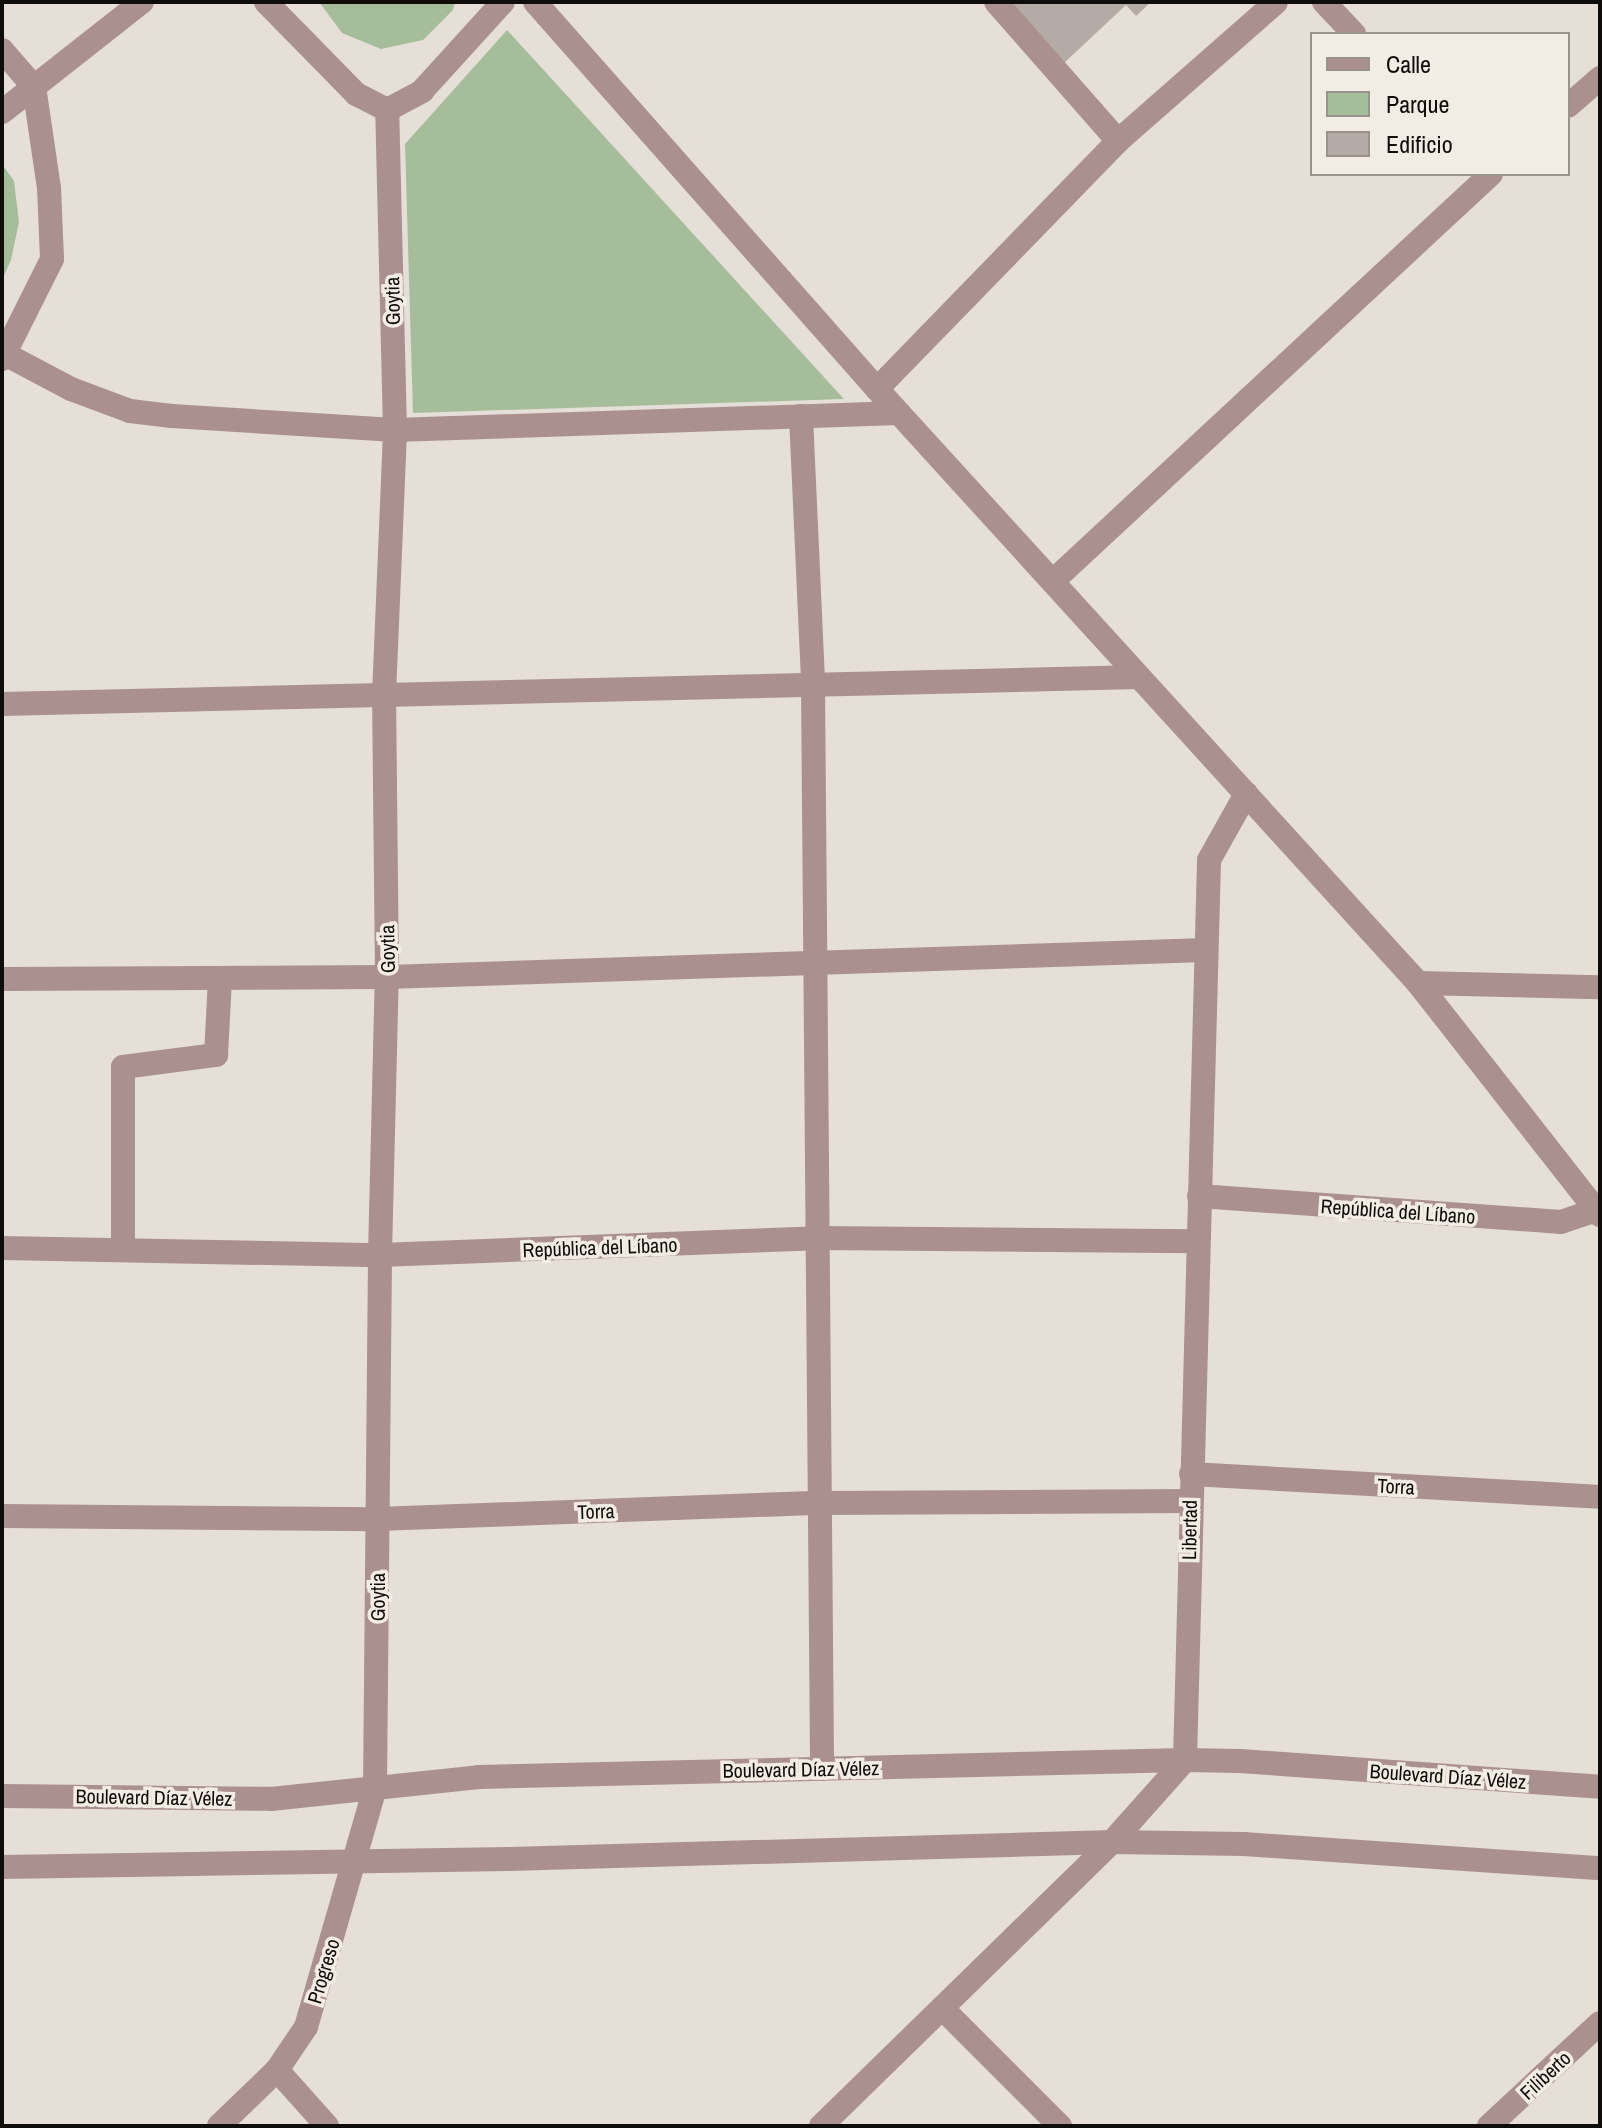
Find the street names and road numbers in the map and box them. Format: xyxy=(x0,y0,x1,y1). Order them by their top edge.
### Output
street label: Goytia xyxy=(380,277,404,325)
street label: Goytia xyxy=(375,925,399,973)
street label: República del Líbano xyxy=(1320,1194,1476,1228)
street label: República del Líbano xyxy=(522,1232,678,1262)
street label: Torra xyxy=(1377,1473,1415,1499)
street label: Torra xyxy=(577,1498,615,1524)
street label: Libertad xyxy=(1176,1500,1202,1560)
street label: Goytia xyxy=(365,1573,389,1621)
street label: Boulevard Díaz Vélez xyxy=(722,1756,880,1782)
street label: Boulevard Díaz Vélez xyxy=(1369,1759,1527,1793)
street label: Boulevard Díaz Vélez xyxy=(75,1784,233,1810)
street label: Progreso xyxy=(302,1936,344,2006)
street label: Filiberto xyxy=(1515,2046,1575,2104)

